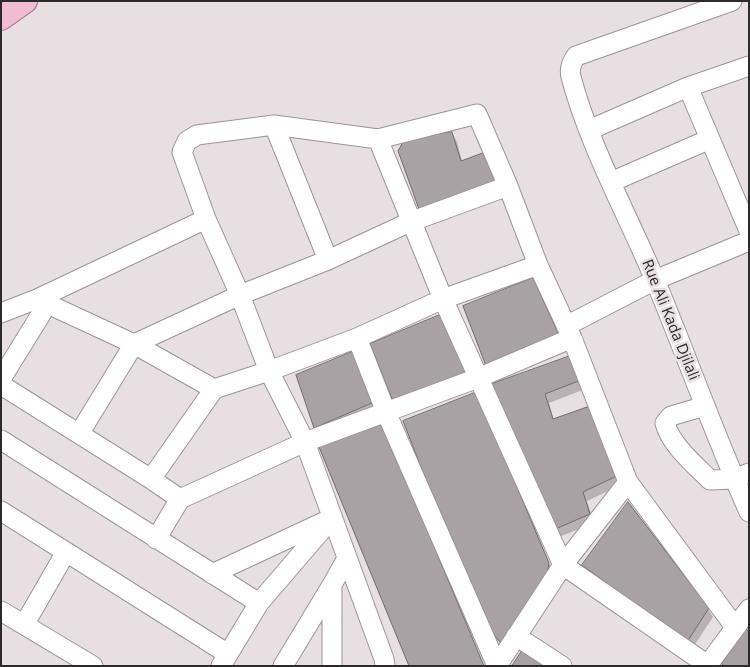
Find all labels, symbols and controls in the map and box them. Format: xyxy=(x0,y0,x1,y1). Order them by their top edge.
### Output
street label: Rue Ali Kada Djilali xyxy=(638,257,702,383)

